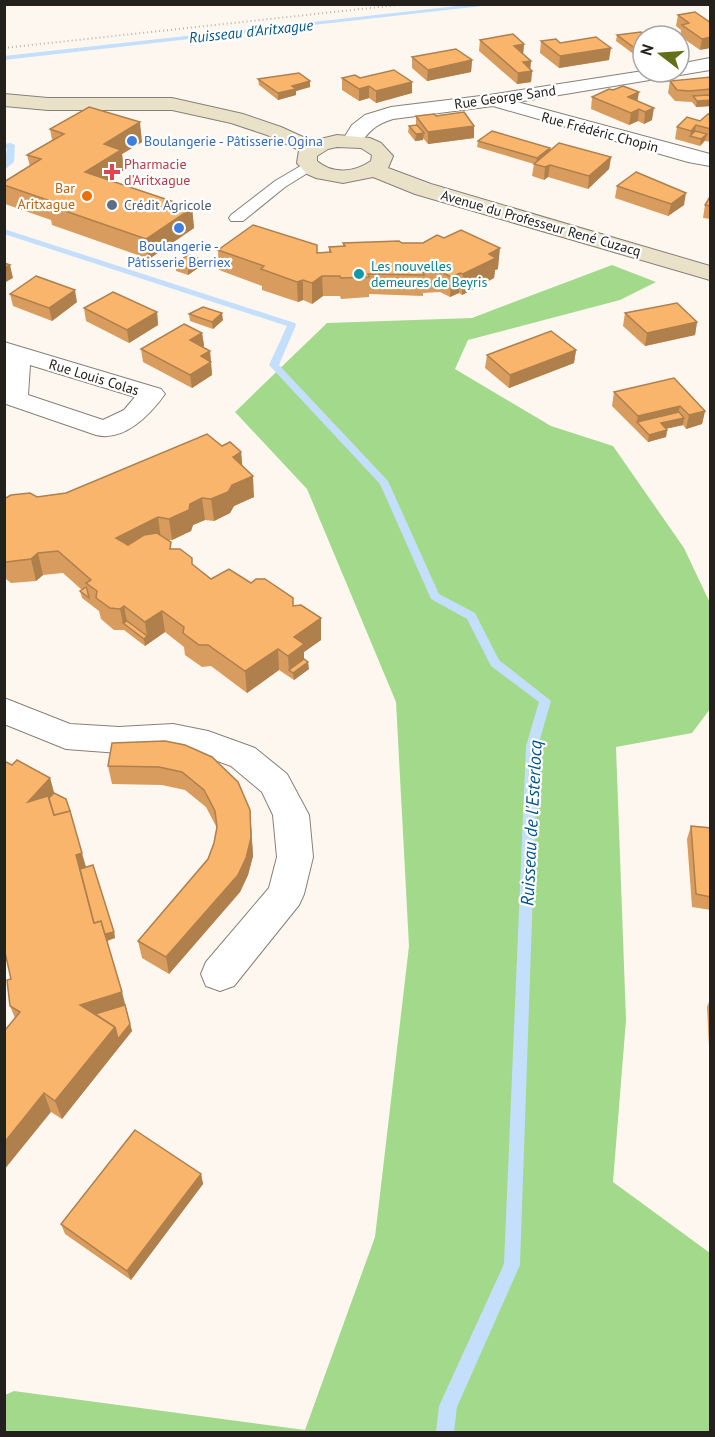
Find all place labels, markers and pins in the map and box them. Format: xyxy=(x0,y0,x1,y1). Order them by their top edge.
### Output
place label: Boulangerie - Pâtisserie Ogina xyxy=(144,132,323,150)
marker: Boulangerie - Pâtisserie Ogina xyxy=(125,134,139,148)
place label: Pharmacie d'Aritxague xyxy=(124,155,190,189)
marker: Pharmacie d'Aritxague xyxy=(105,165,119,179)
place label: Bar Aritxague xyxy=(17,179,75,213)
marker: Bar Aritxague xyxy=(80,189,94,203)
place label: Crédit Agricole xyxy=(124,196,212,214)
marker: Crédit Agricole xyxy=(105,198,119,212)
marker: Boulangerie - Pâtisserie Berriex xyxy=(172,221,186,235)
place label: Boulangerie - Pâtisserie Berriex xyxy=(127,237,231,271)
place label: Les nouvelles demeures de Beyris xyxy=(371,257,488,291)
marker: Les nouvelles demeures de Beyris xyxy=(352,267,366,281)

